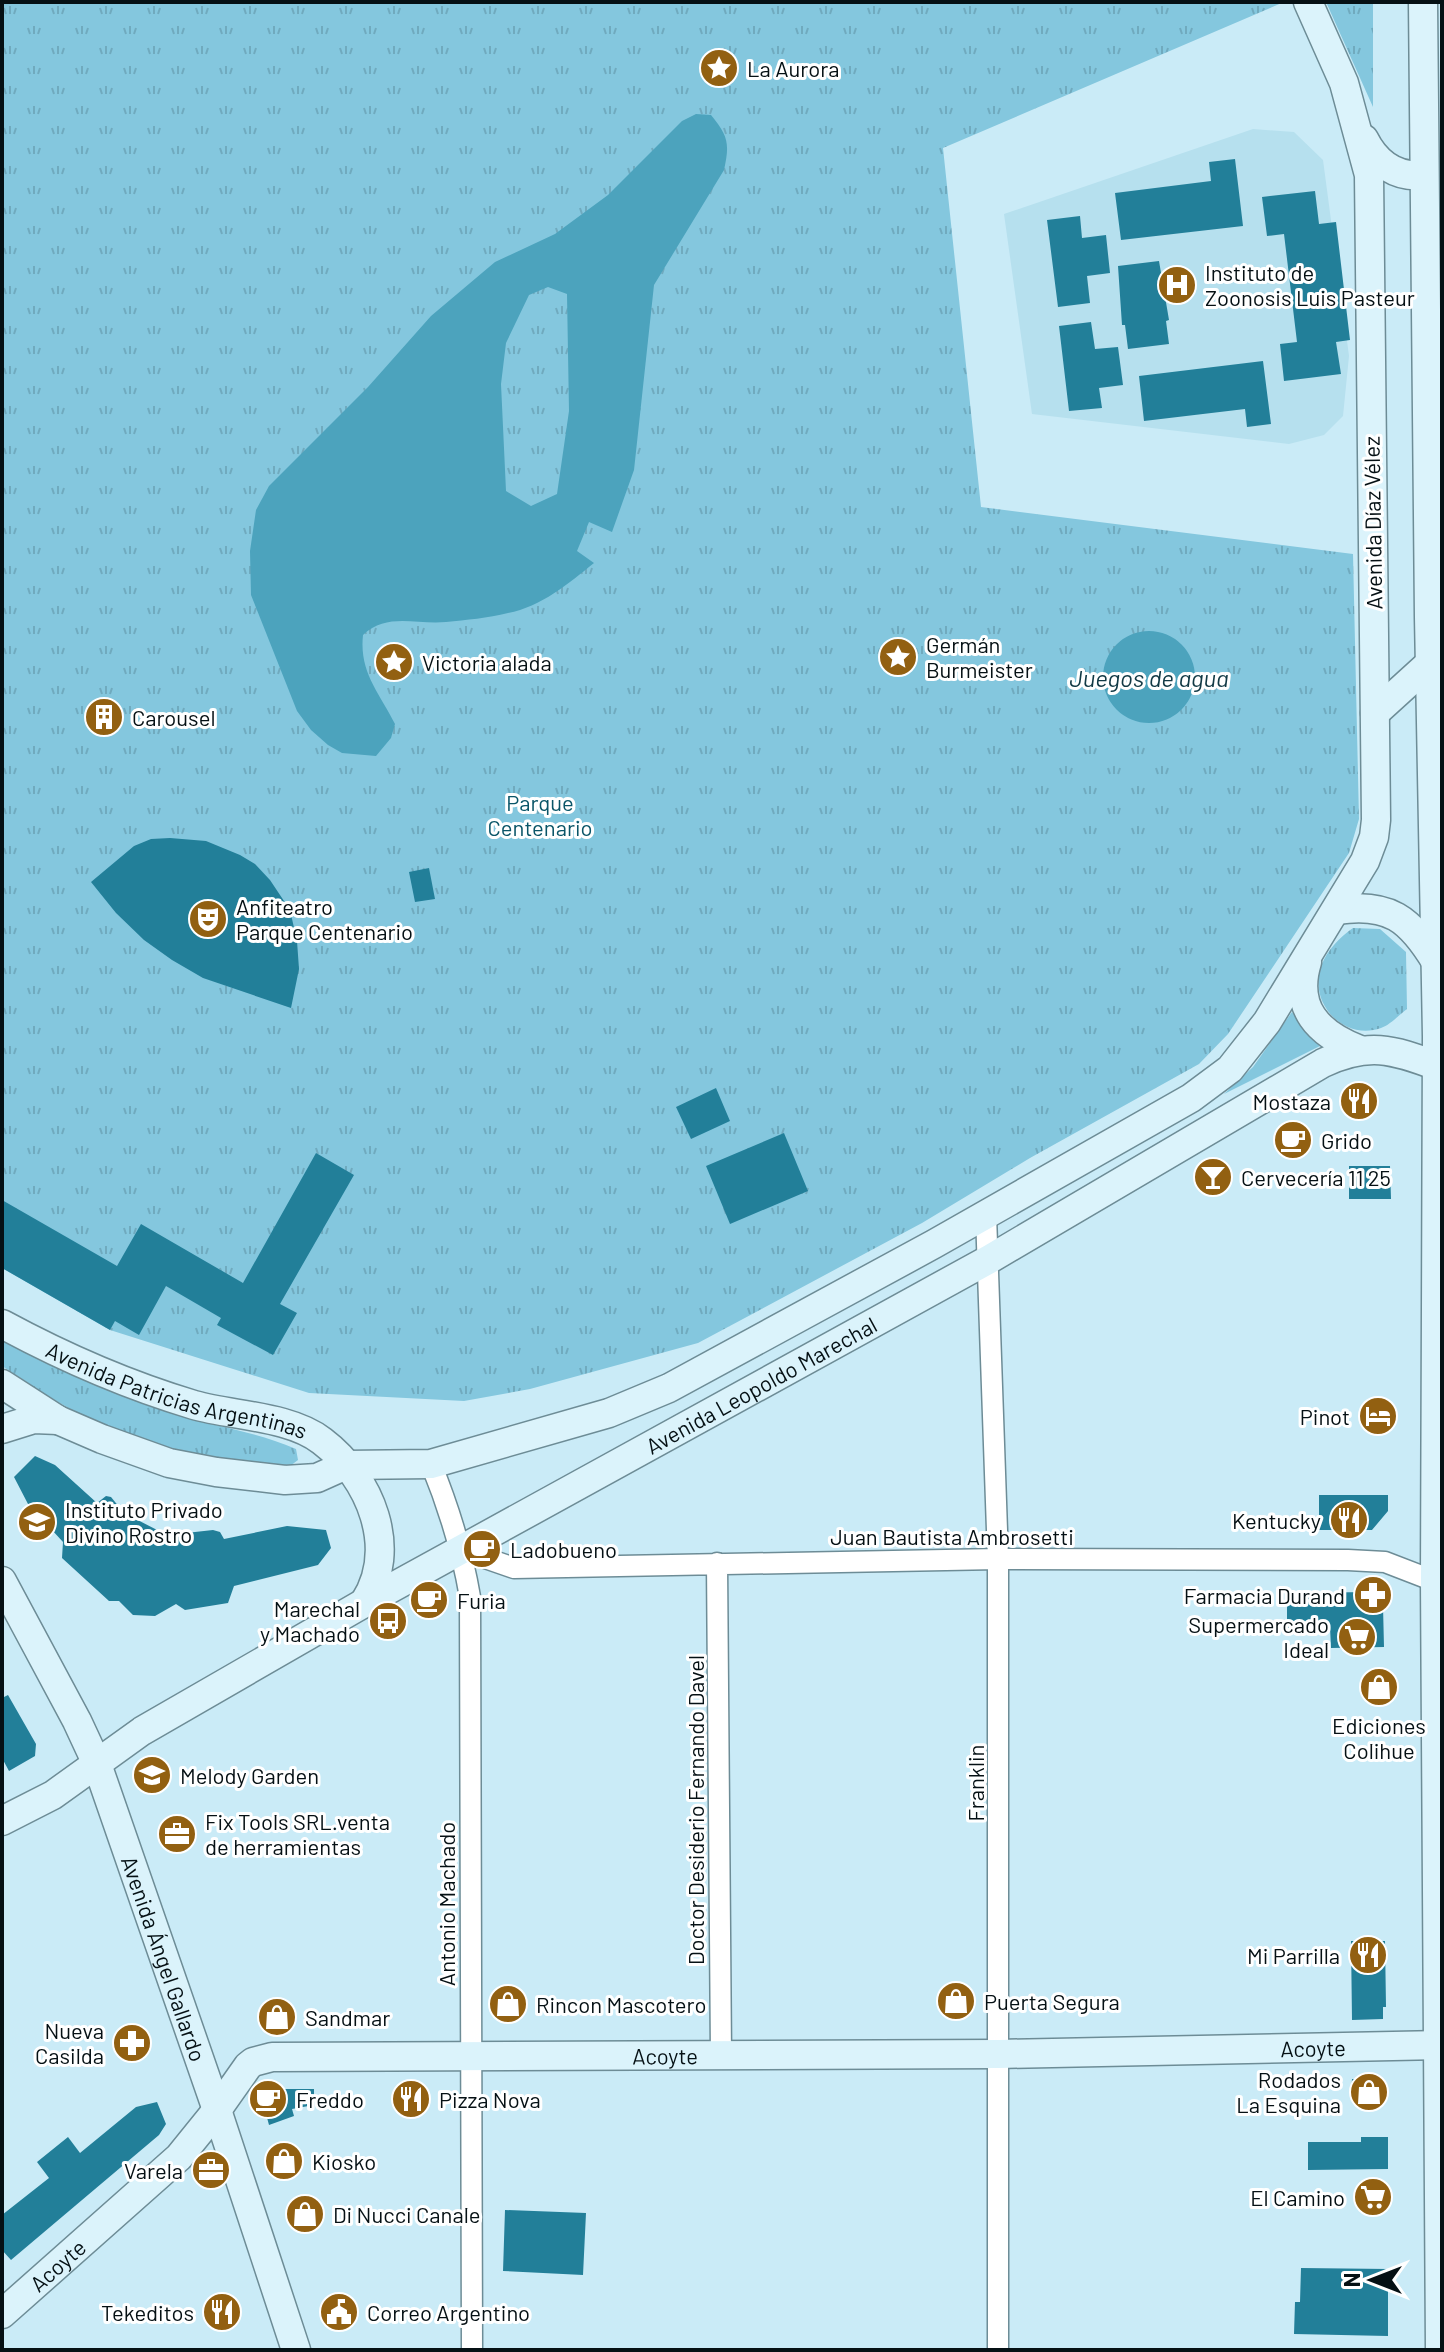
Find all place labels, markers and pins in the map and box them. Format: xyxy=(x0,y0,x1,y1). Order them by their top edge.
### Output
place icon: La Aurora xyxy=(698,47,740,89)
place label: La Aurora xyxy=(747,55,839,81)
place label: Instituto de Zoonosis Luis Pasteur xyxy=(1205,259,1415,310)
hospital icon: Instituto de Zoonosis Luis Pasteur xyxy=(1156,264,1198,306)
place label: Germán Burmeister xyxy=(926,631,1033,682)
place icon: Germán Burmeister xyxy=(877,636,919,678)
place icon: Victoria alada xyxy=(373,641,415,683)
place label: Victoria alada xyxy=(422,649,552,675)
building icon: Carousel xyxy=(83,696,125,738)
place label: Carousel xyxy=(132,704,216,730)
place label: Anfiteatro Parque Centenario xyxy=(236,893,413,944)
theatre icon: Anfiteatro Parque Centenario xyxy=(187,898,229,940)
restaurant icon: Mostaza xyxy=(1338,1080,1380,1122)
place label: Mostaza xyxy=(1252,1088,1331,1114)
cafe icon: Grido xyxy=(1272,1119,1314,1161)
place label: Grido xyxy=(1321,1127,1372,1153)
bar icon: Cervecería 11 25 xyxy=(1192,1156,1234,1198)
place label: Cervecería 11 25 xyxy=(1241,1164,1391,1190)
hotel icon: Pinot xyxy=(1357,1395,1399,1437)
place label: Pinot xyxy=(1300,1403,1350,1429)
place label: Instituto Privado Divino Rostro xyxy=(65,1496,223,1547)
restaurant icon: Kentucky xyxy=(1328,1499,1370,1541)
school or university icon: Instituto Privado Divino Rostro xyxy=(16,1501,58,1543)
place label: Kentucky xyxy=(1232,1507,1321,1533)
cafe icon: Ladobueno xyxy=(461,1528,503,1570)
place label: Ladobueno xyxy=(510,1536,617,1562)
pharmacy icon: Farmacia Durand xyxy=(1352,1574,1394,1616)
cafe icon: Furia xyxy=(408,1579,450,1621)
place label: Farmacia Durand xyxy=(1184,1582,1345,1608)
place label: Furia xyxy=(457,1587,506,1613)
place label: Marechal y Machado xyxy=(260,1595,360,1646)
bus stop icon: Marechal y Machado xyxy=(367,1600,409,1642)
place label: Supermercado Ideal xyxy=(1188,1611,1329,1662)
supermarket icon: Supermercado Ideal xyxy=(1336,1616,1378,1658)
shop icon: Ediciones Colihue xyxy=(1358,1666,1400,1708)
place label: Ediciones Colihue xyxy=(1332,1712,1426,1763)
school or university icon: Melody Garden xyxy=(131,1754,173,1796)
place label: Melody Garden xyxy=(180,1762,319,1788)
place label: Fix Tools SRL.venta de herramientas xyxy=(205,1808,390,1859)
office icon: Fix Tools SRL.venta de herramientas xyxy=(156,1813,198,1855)
restaurant icon: Mi Parrilla xyxy=(1347,1934,1389,1976)
place label: Mi Parrilla xyxy=(1247,1942,1340,1968)
shop icon: Puerta Segura xyxy=(935,1980,977,2022)
shop icon: Rincon Mascotero xyxy=(487,1983,529,2025)
place label: Puerta Segura xyxy=(984,1988,1120,2014)
place label: Rincon Mascotero xyxy=(536,1991,706,2017)
shop icon: Sandmar xyxy=(256,1996,298,2038)
place label: Sandmar xyxy=(305,2004,390,2030)
place label: Nueva Casilda xyxy=(35,2017,104,2068)
pharmacy icon: Nueva Casilda xyxy=(111,2022,153,2064)
place label: Rodados La Esquina xyxy=(1236,2066,1341,2117)
shop icon: Rodados La Esquina xyxy=(1348,2071,1390,2113)
cafe icon: Freddo xyxy=(247,2078,289,2120)
restaurant icon: Pizza Nova xyxy=(390,2078,432,2120)
place label: Freddo xyxy=(296,2086,364,2112)
place label: Pizza Nova xyxy=(439,2086,541,2112)
shop icon: Kiosko xyxy=(263,2140,305,2182)
place label: Kiosko xyxy=(312,2148,376,2174)
office icon: Varela xyxy=(190,2149,232,2191)
place label: Varela xyxy=(124,2157,183,2183)
supermarket icon: El Camino xyxy=(1352,2176,1394,2218)
place label: El Camino xyxy=(1250,2184,1345,2210)
shop icon: Di Nucci Canale xyxy=(284,2193,326,2235)
place label: Di Nucci Canale xyxy=(333,2201,480,2227)
restaurant icon: Tekeditos xyxy=(201,2291,243,2333)
public building icon: Correo Argentino xyxy=(318,2291,360,2333)
place label: Tekeditos xyxy=(101,2299,194,2325)
place label: Correo Argentino xyxy=(367,2299,530,2325)

